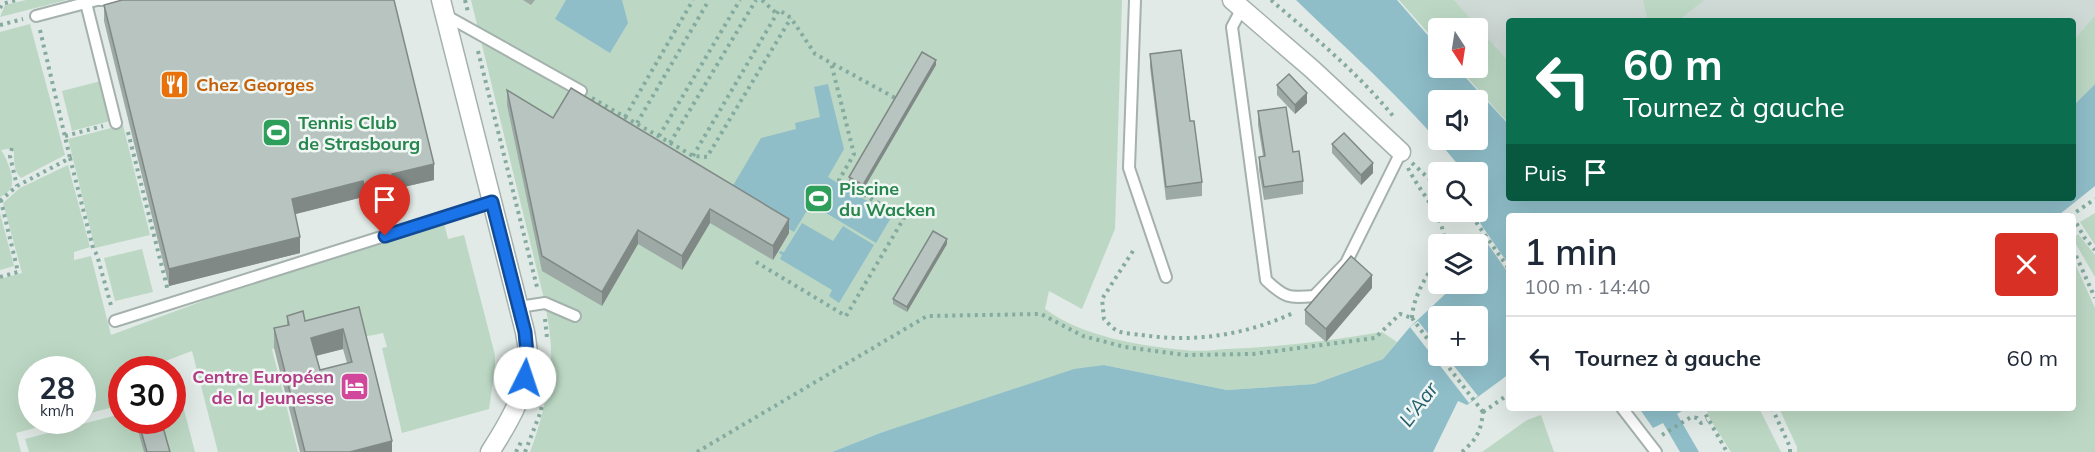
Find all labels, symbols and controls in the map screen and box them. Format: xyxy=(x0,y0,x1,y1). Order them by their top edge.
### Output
north arrow xyxy=(1428,18,1488,78)
map controls xyxy=(1428,18,1488,366)
text: 60 m xyxy=(1623,38,1723,91)
icon: left xyxy=(1524,42,1602,120)
restaurant icon: Chez Georges xyxy=(159,68,191,100)
place label: Chez Georges xyxy=(196,73,314,96)
button: sound xyxy=(1428,90,1488,150)
text: Tournez à gauche xyxy=(1623,90,1845,124)
place label: Tennis Club de Strasbourg xyxy=(298,111,420,155)
sports icon: Tennis Club de Strasbourg xyxy=(261,116,293,148)
icon: arrive xyxy=(1579,156,1612,189)
text: Puis xyxy=(1524,159,1567,187)
button: search xyxy=(1428,162,1488,222)
pin xyxy=(359,174,410,236)
place label: Piscine du Wacken xyxy=(839,177,936,221)
sports icon: Piscine du Wacken xyxy=(802,182,834,214)
icon: arrive xyxy=(368,183,401,216)
text: 1 min xyxy=(1524,229,1618,274)
button: close xyxy=(1995,233,2058,296)
button: layers xyxy=(1428,234,1488,294)
text: 100 m · 14:40 xyxy=(1524,274,1650,299)
button: + xyxy=(1428,306,1488,366)
icon: left xyxy=(1524,342,1557,375)
text: Tournez à gauche xyxy=(1575,344,1761,372)
text: 60 m xyxy=(2007,344,2058,372)
position arrow xyxy=(493,346,557,410)
speed limit sign: 30 xyxy=(108,356,186,434)
place label: Centre Européen de la Jeunesse xyxy=(192,365,334,409)
text: 28 xyxy=(39,369,75,407)
hotel icon: Centre Européen de la Jeunesse xyxy=(339,370,371,402)
water label: L'Aar xyxy=(1393,376,1443,431)
text: km/h xyxy=(40,401,74,420)

